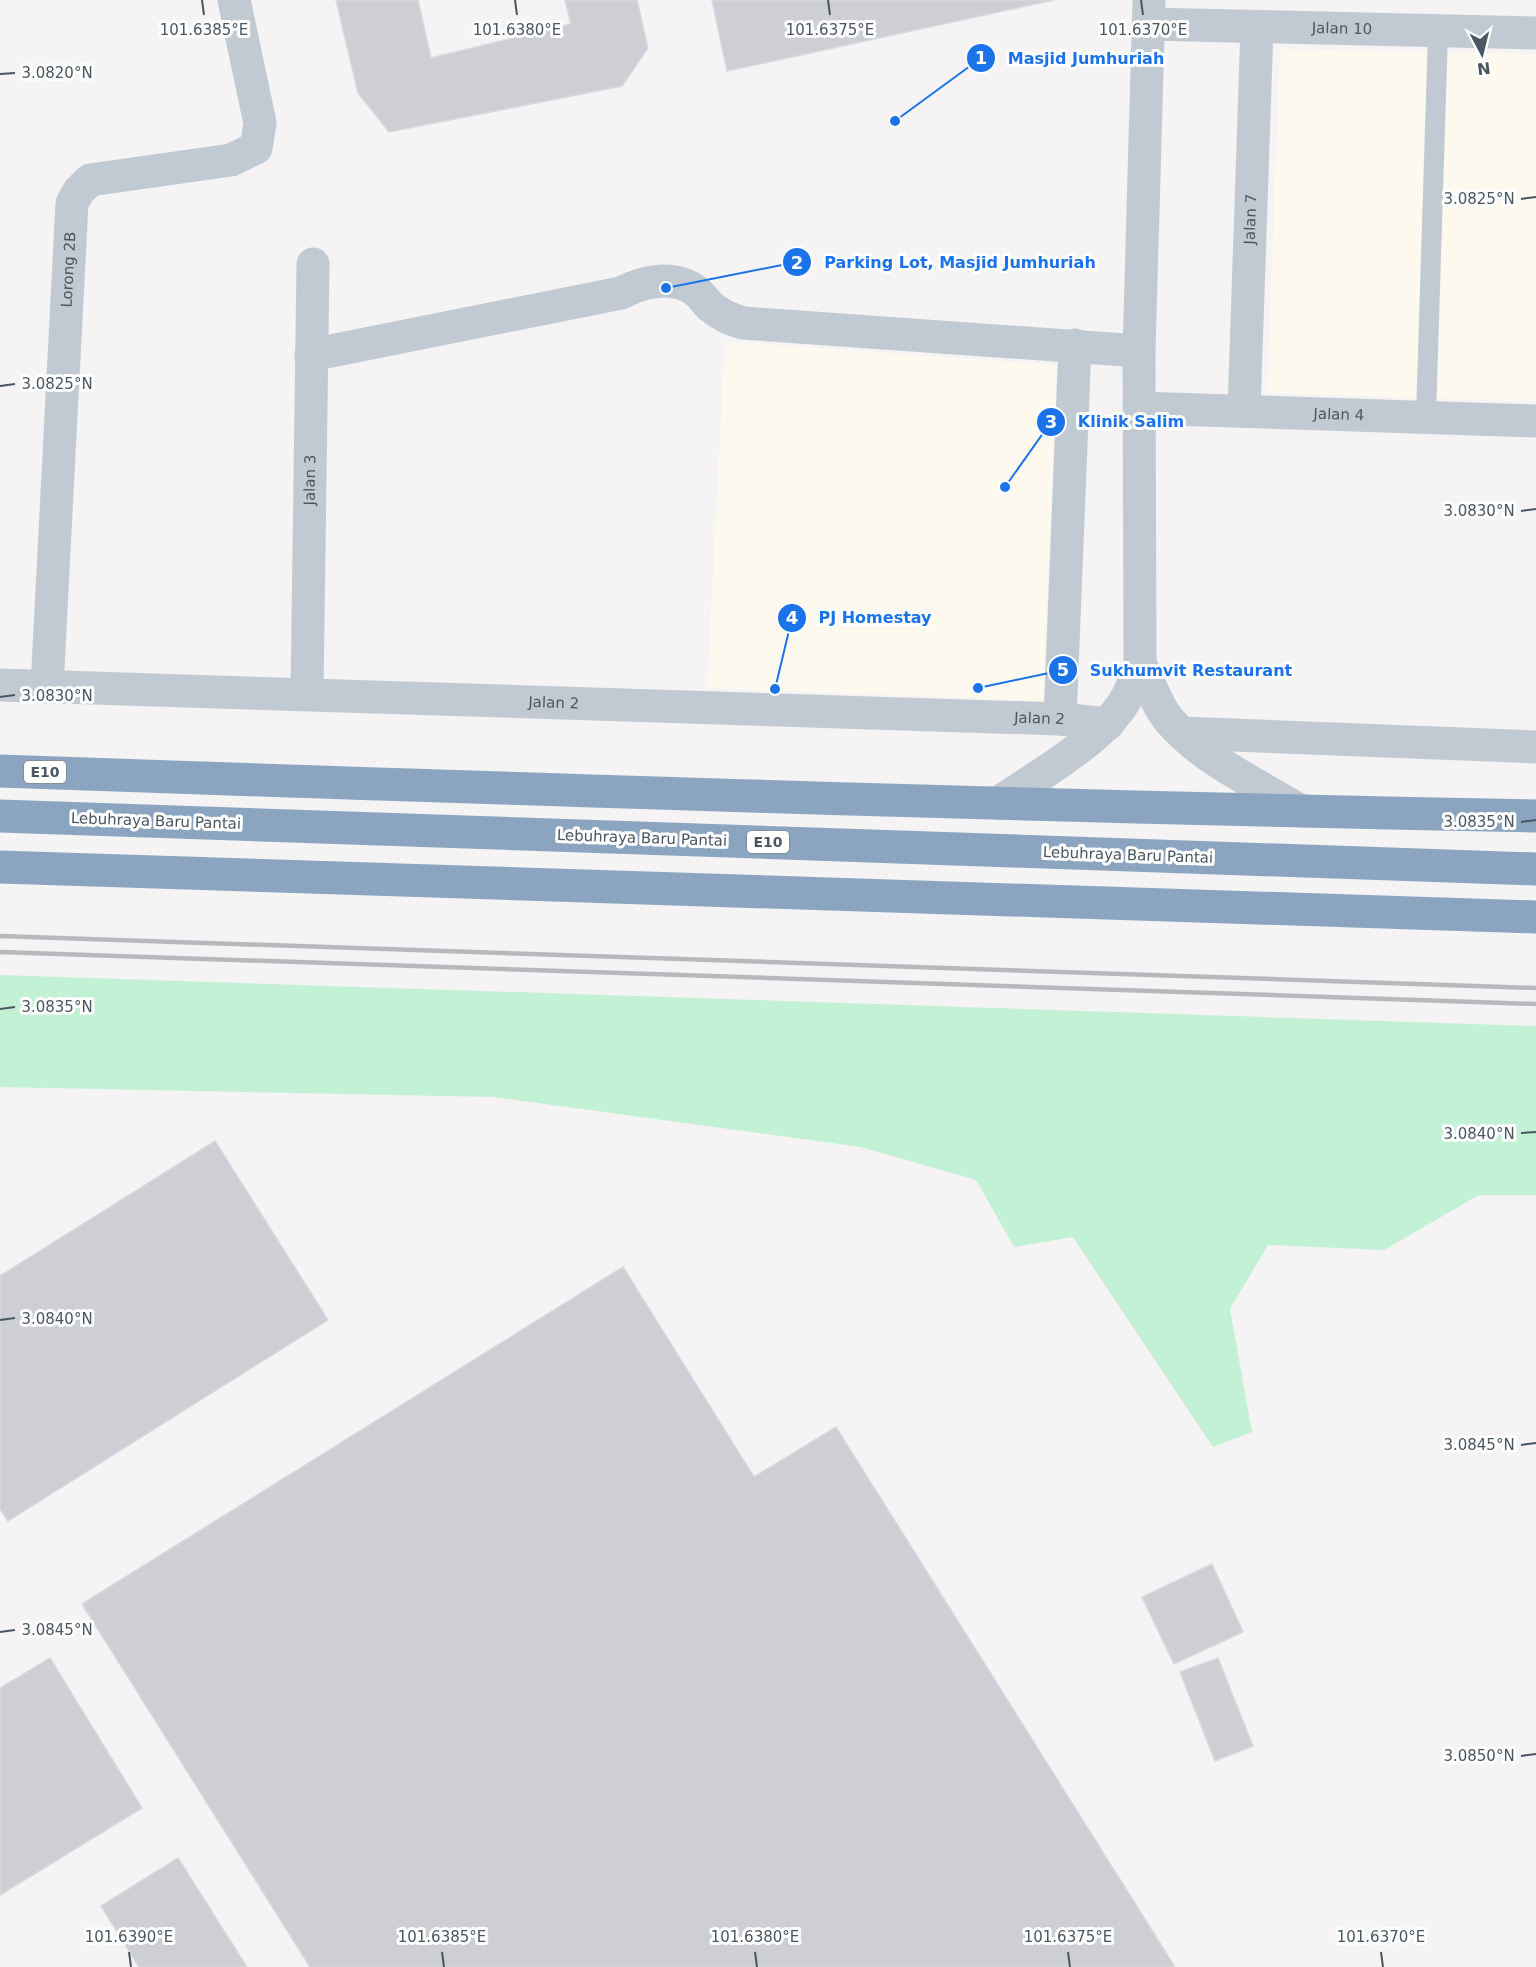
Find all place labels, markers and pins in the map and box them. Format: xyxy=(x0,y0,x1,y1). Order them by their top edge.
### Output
callout: Masjid Jumhuriah xyxy=(966,41,1177,75)
callout: Parking Lot, Masjid Jumhuriah xyxy=(782,245,1108,279)
callout: Klinik Salim xyxy=(1036,405,1197,439)
callout: PJ Homestay xyxy=(777,601,944,635)
callout: Sukhumvit Restaurant xyxy=(1048,653,1304,687)

